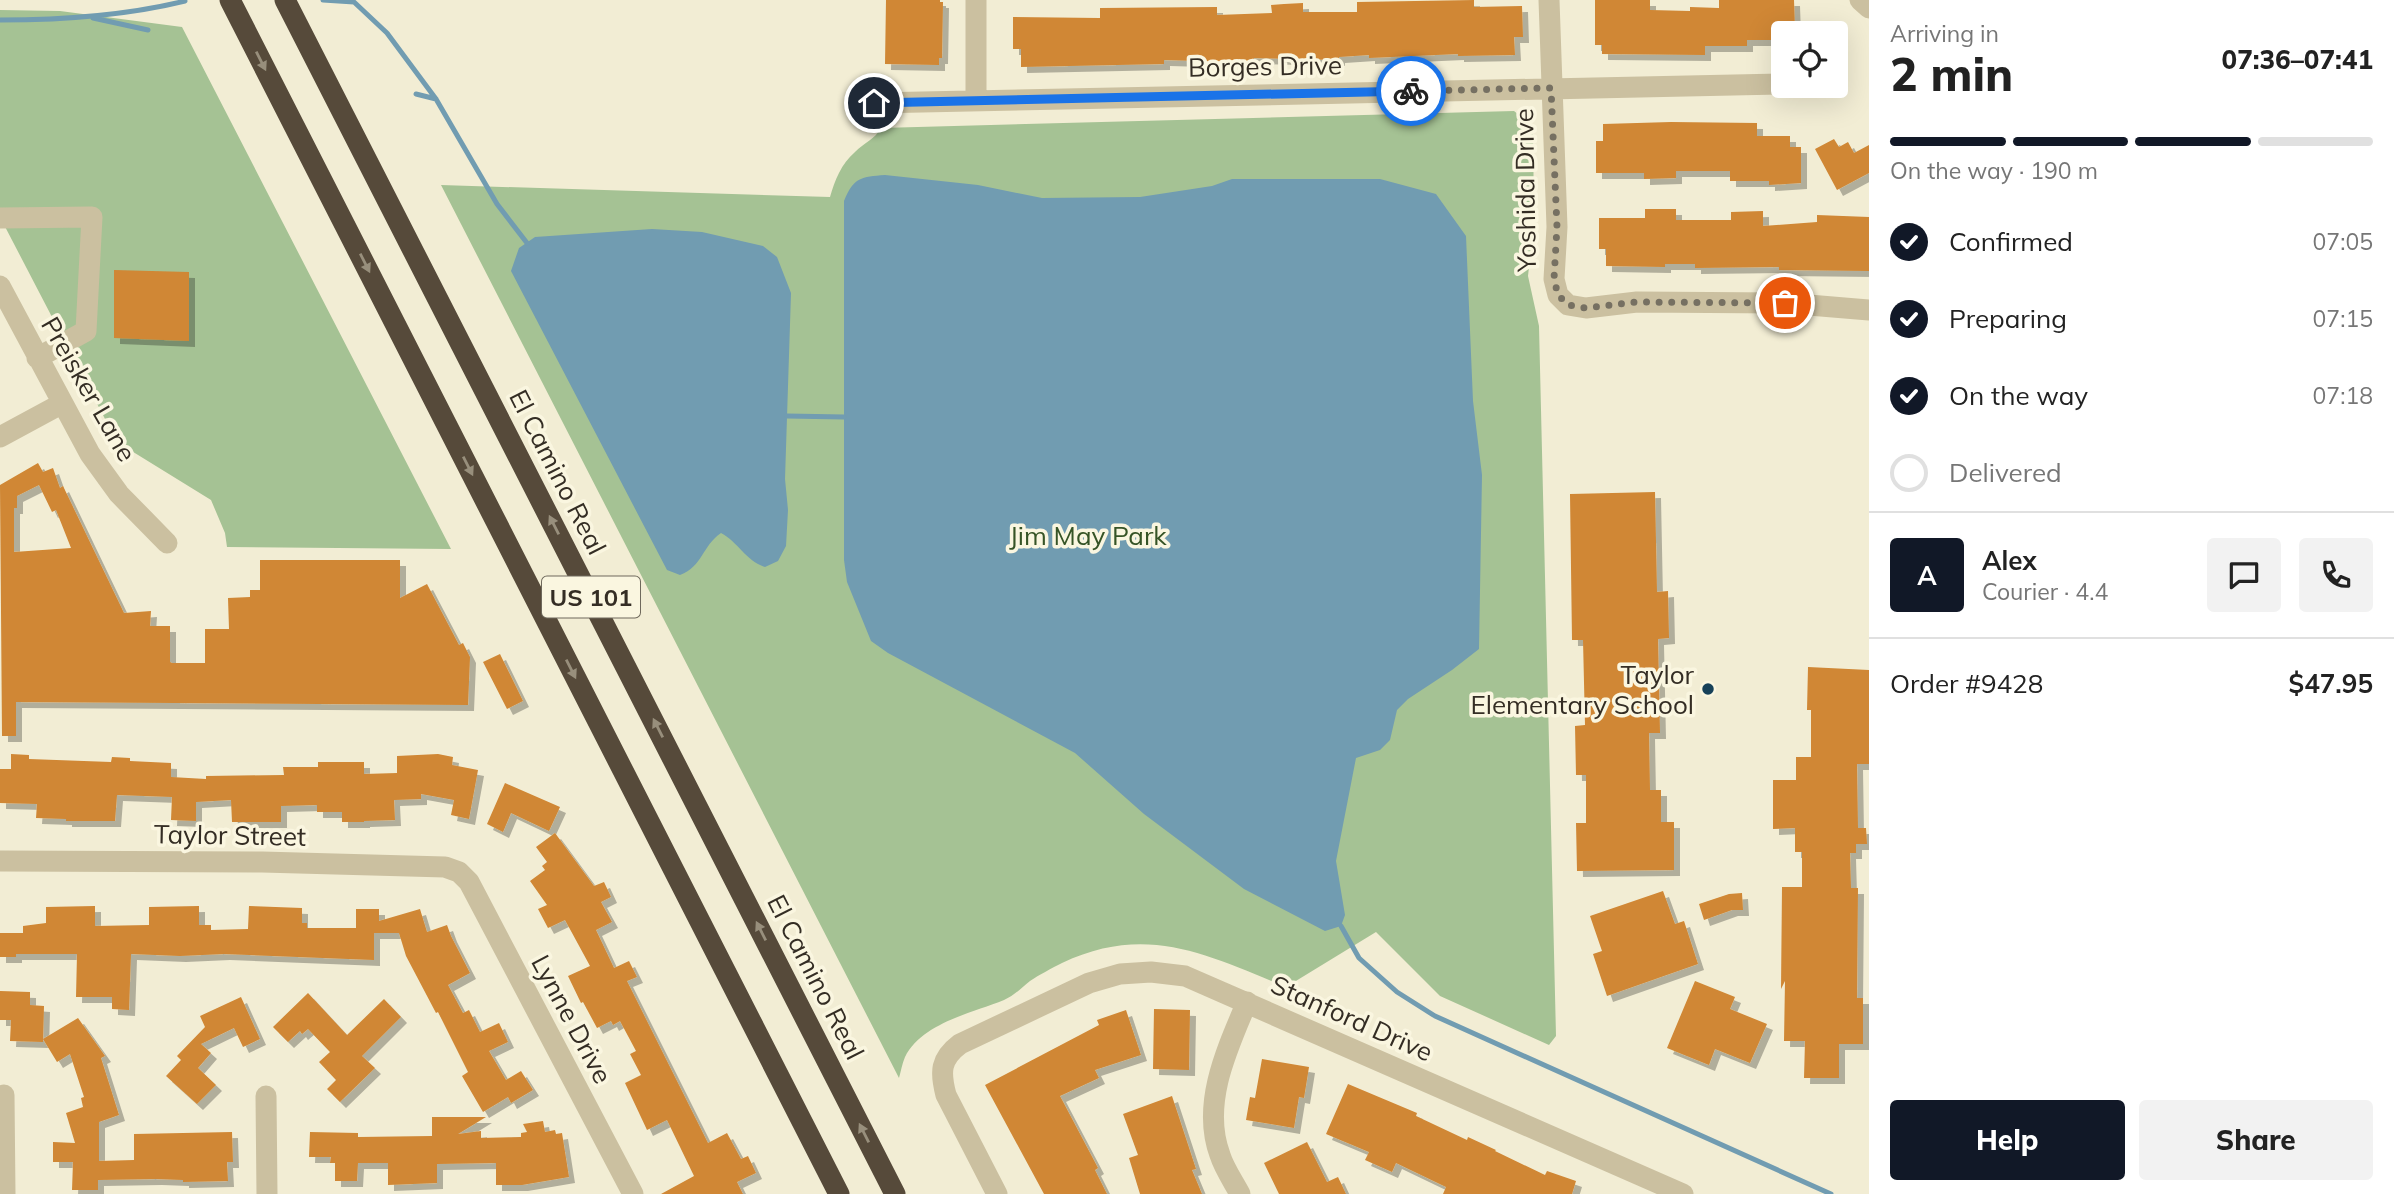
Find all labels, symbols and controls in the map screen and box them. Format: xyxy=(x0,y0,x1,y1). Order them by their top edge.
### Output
text: Arriving in xyxy=(1890,19,1999,48)
map controls xyxy=(1771,21,1848,98)
button: locate xyxy=(1771,21,1848,98)
text: 07:36–07:41 xyxy=(2222,43,2373,76)
text: 2 min xyxy=(1890,45,2013,103)
street label: Borges Drive xyxy=(1188,48,1342,84)
one-way arrow xyxy=(256,51,267,71)
courier xyxy=(1376,56,1446,126)
icon: bike xyxy=(1392,72,1430,110)
pin xyxy=(844,73,904,133)
icon: home xyxy=(855,84,893,122)
street label: Yoshida Drive xyxy=(1507,108,1543,273)
text: On the way · 190 m xyxy=(1890,156,2098,185)
icon: check xyxy=(1890,223,1928,261)
text: Confirmed xyxy=(1949,225,2073,258)
text: 07:05 xyxy=(2313,227,2373,256)
one-way arrow xyxy=(359,253,370,273)
pin xyxy=(1755,273,1815,333)
icon: bag xyxy=(1766,284,1804,322)
icon: check xyxy=(1890,300,1928,338)
text: Preparing xyxy=(1949,302,2067,335)
text: 07:15 xyxy=(2313,304,2373,333)
street label: Preisker Lane xyxy=(34,311,144,467)
icon: check xyxy=(1890,377,1928,415)
text: On the way xyxy=(1949,379,2088,412)
text: 07:18 xyxy=(2313,381,2373,410)
street label: El Camino Real xyxy=(502,384,614,560)
one-way arrow xyxy=(462,456,474,476)
text: Delivered xyxy=(1949,456,2062,489)
one-way arrow xyxy=(548,515,560,535)
park label: Jim May Park xyxy=(1009,519,1167,552)
button: chat xyxy=(2207,538,2281,612)
button: phone xyxy=(2299,538,2373,612)
text: Alex xyxy=(1982,544,2037,577)
text: A xyxy=(1917,559,1937,592)
road number: US 101 xyxy=(542,576,640,618)
text: Courier · 4.4 xyxy=(1982,577,2108,606)
place label: Taylor Elementary School xyxy=(1470,658,1695,721)
one-way arrow xyxy=(566,659,577,679)
text: Order #9428 xyxy=(1890,667,2043,700)
text: $47.95 xyxy=(2289,667,2373,700)
marker: Taylor Elementary School xyxy=(1700,681,1716,697)
one-way arrow xyxy=(652,718,663,738)
street label: Taylor Street xyxy=(154,817,306,853)
street label: El Camino Real xyxy=(760,889,872,1065)
one-way arrow xyxy=(755,920,767,940)
street label: Lynne Drive xyxy=(524,949,620,1089)
street label: Stanford Drive xyxy=(1266,968,1438,1068)
button: Help xyxy=(1890,1100,2125,1180)
button: Share xyxy=(2139,1100,2373,1180)
one-way arrow xyxy=(859,1123,870,1143)

